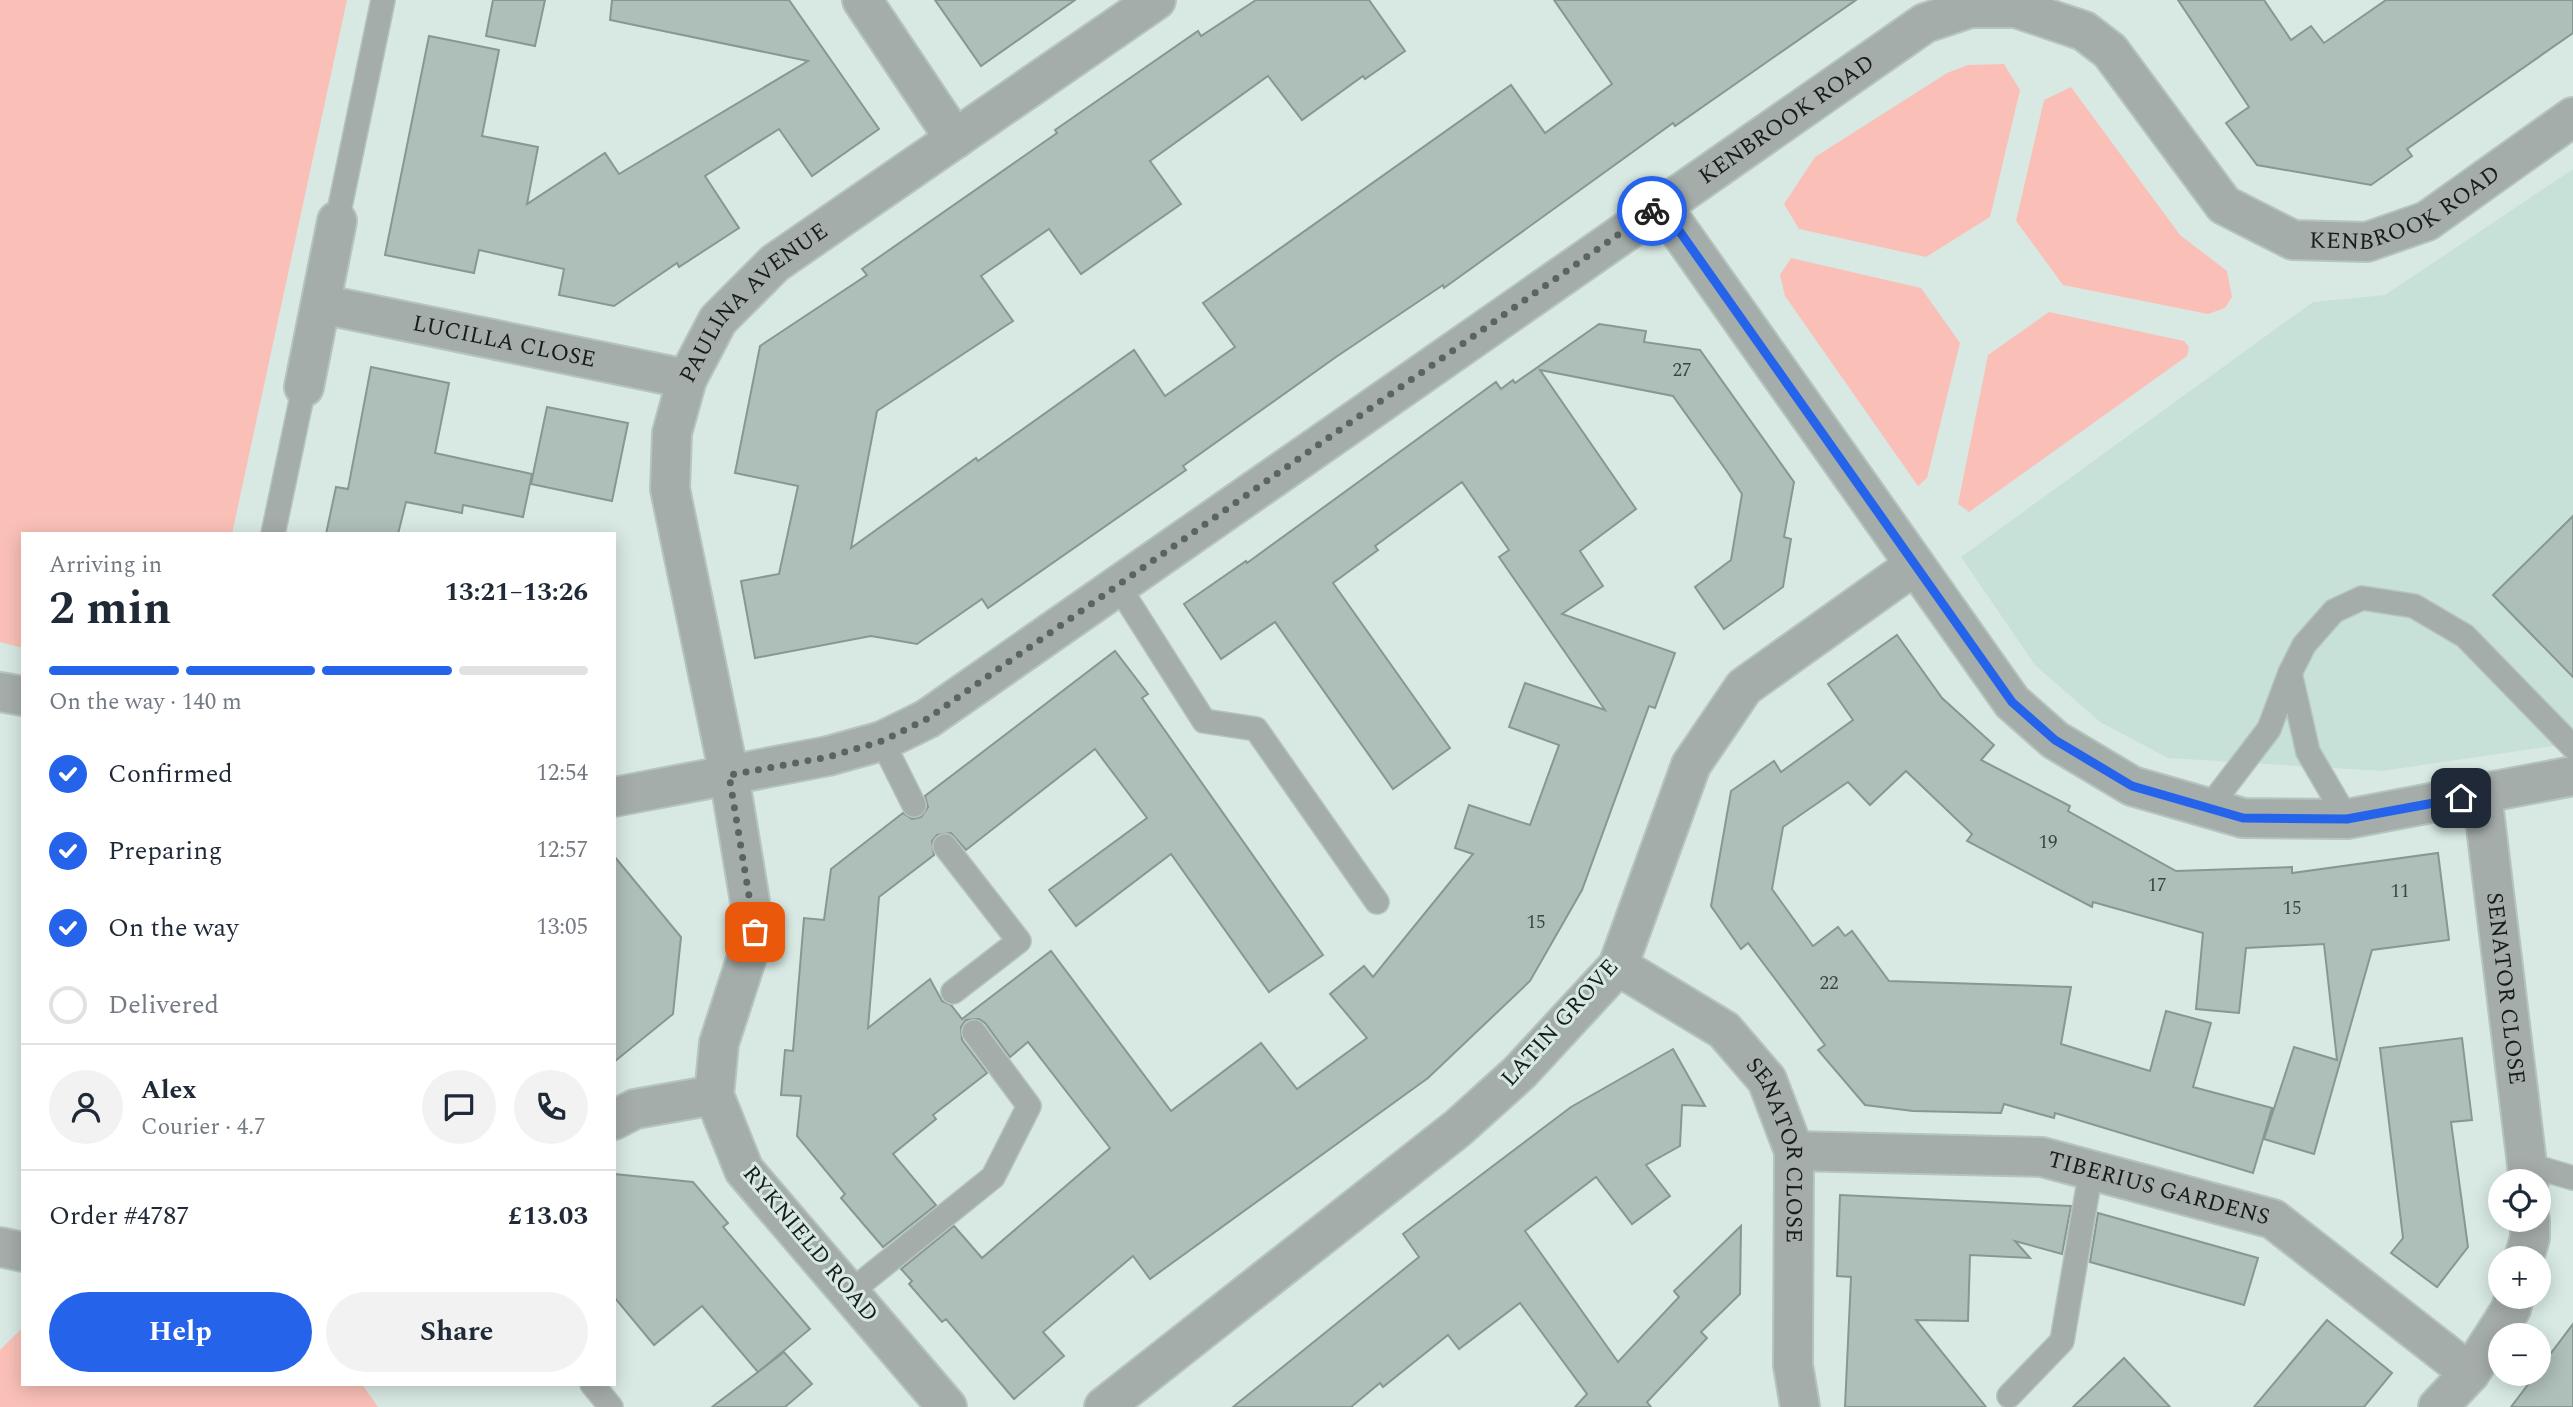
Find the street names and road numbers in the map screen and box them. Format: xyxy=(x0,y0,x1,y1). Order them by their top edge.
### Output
street label: KENBROOK ROAD xyxy=(1691,46,1882,193)
street label: KENBROOK ROAD xyxy=(2309,157,2508,260)
street label: PAULINA AVENUE xyxy=(670,214,835,389)
street label: LUCILLA CLOSE xyxy=(409,306,599,377)
street label: SENATOR CLOSE xyxy=(2477,890,2535,1087)
street label: LATIN GROVE xyxy=(1493,951,1627,1095)
street label: SENATOR CLOSE xyxy=(1737,1049,1812,1243)
street label: TIBERIUS GARDENS xyxy=(2044,1142,2274,1235)
street label: RYKNIELD ROAD xyxy=(734,1158,886,1330)

